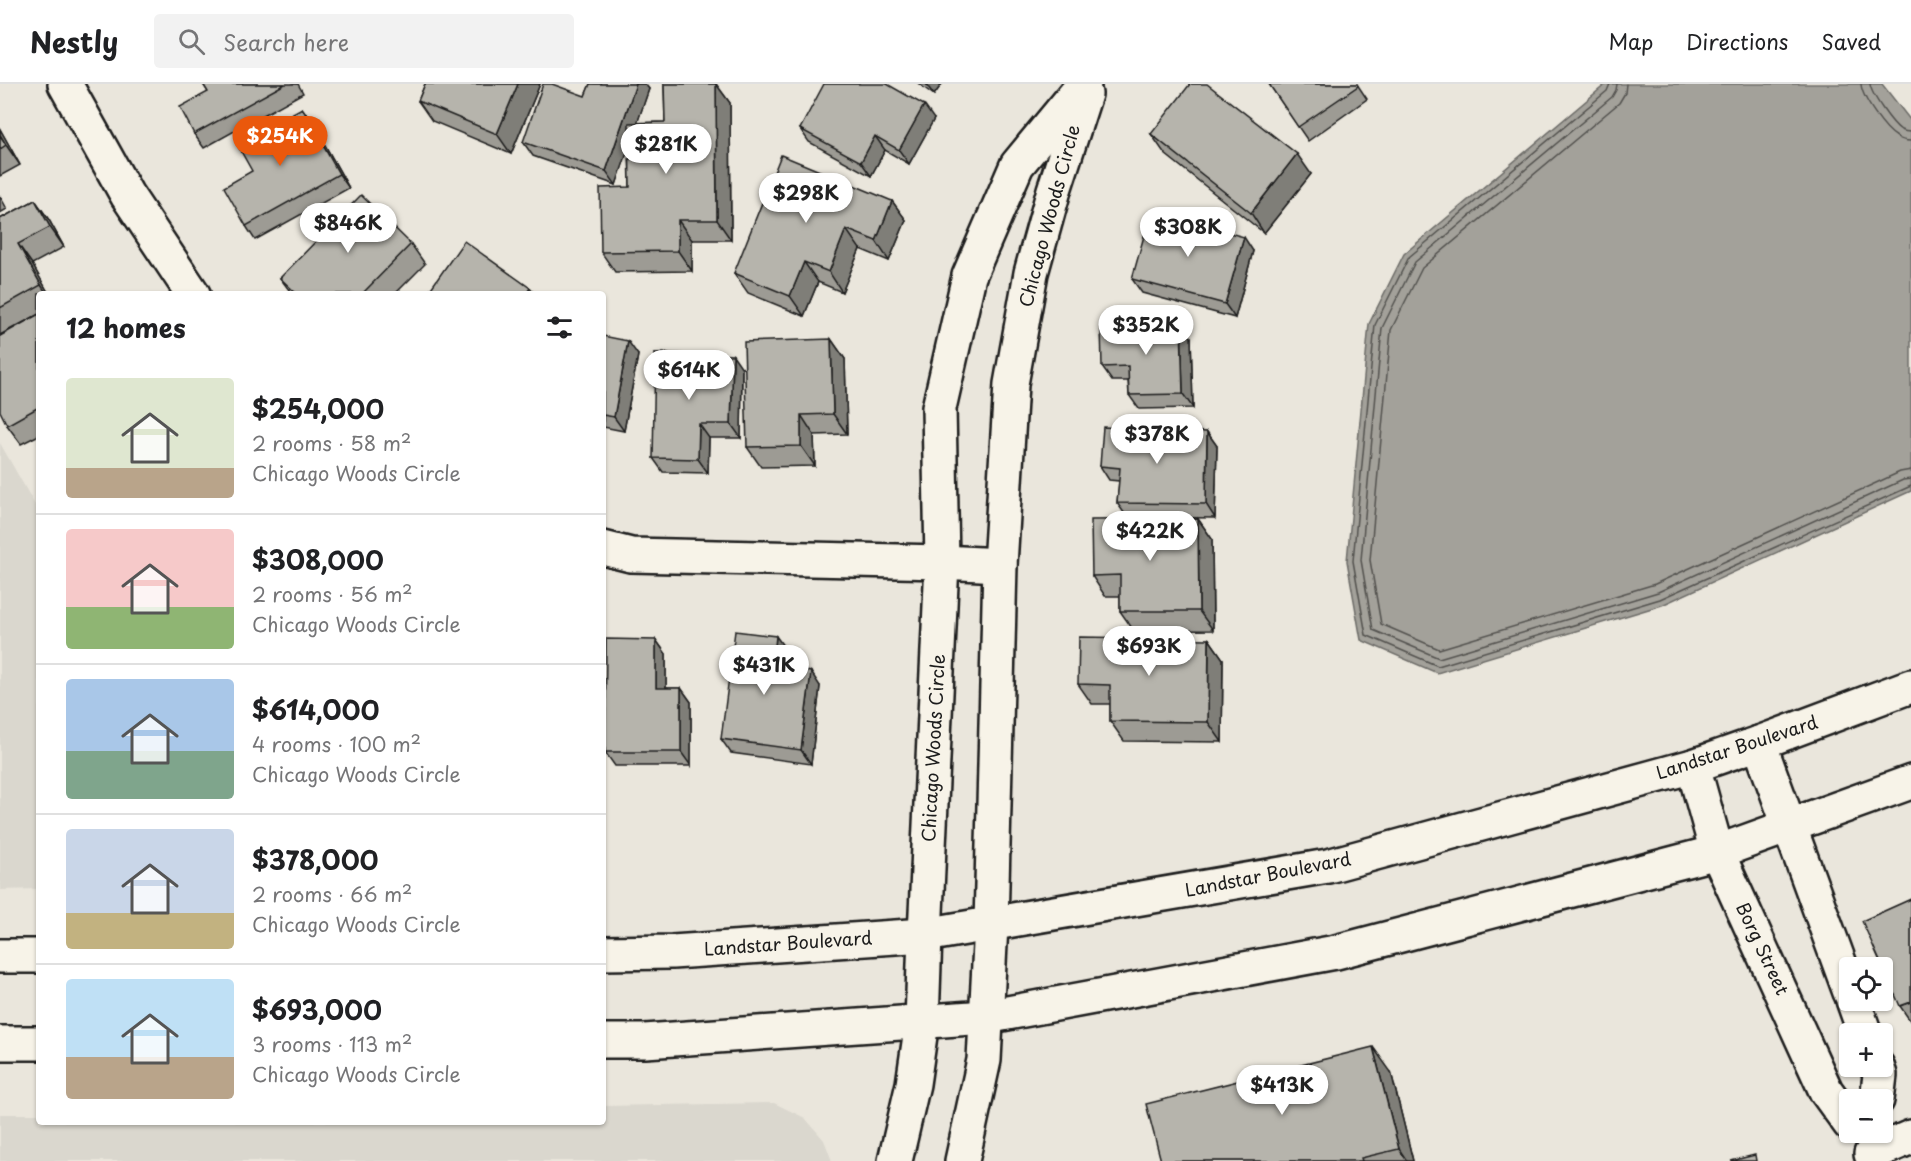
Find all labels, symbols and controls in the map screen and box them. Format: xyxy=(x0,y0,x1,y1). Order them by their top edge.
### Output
search box xyxy=(154,14,574,68)
text: Nestly xyxy=(30,20,118,63)
icon: search xyxy=(175,25,208,58)
text: Search here xyxy=(223,25,349,58)
text: Map xyxy=(1608,25,1653,57)
text: Directions xyxy=(1686,25,1788,57)
text: Saved xyxy=(1821,25,1881,57)
pin: $254K xyxy=(238,116,322,167)
text: $254K xyxy=(247,120,313,150)
street label: Chicago Woods Circle xyxy=(1011,121,1086,310)
pin: $281K xyxy=(624,124,708,175)
text: $281K xyxy=(635,128,697,158)
pin: $298K xyxy=(764,173,848,224)
text: $298K xyxy=(773,177,839,207)
pin: $846K xyxy=(306,203,390,254)
text: $846K xyxy=(314,207,382,237)
pin: $308K xyxy=(1146,207,1230,258)
text: $308K xyxy=(1154,211,1222,241)
pin: $352K xyxy=(1104,305,1188,356)
text: 12 homes xyxy=(66,308,186,347)
text: $352K xyxy=(1112,309,1180,339)
icon: filters xyxy=(543,311,576,344)
pin: $614K xyxy=(647,350,731,401)
text: $614K xyxy=(658,354,720,384)
text: $254,000 xyxy=(252,389,384,428)
icon: home xyxy=(114,402,186,474)
pin: $378K xyxy=(1115,414,1199,465)
text: $378K xyxy=(1124,418,1190,448)
text: 2 rooms · 58 m² xyxy=(252,428,411,458)
text: Chicago Woods Circle xyxy=(252,458,461,488)
pin: $422K xyxy=(1108,511,1192,562)
text: $422K xyxy=(1116,515,1184,545)
text: $308,000 xyxy=(252,540,384,579)
icon: home xyxy=(114,553,186,625)
text: 2 rooms · 56 m² xyxy=(252,579,413,609)
text: Chicago Woods Circle xyxy=(252,609,461,639)
pin: $693K xyxy=(1107,626,1191,677)
text: $693K xyxy=(1117,630,1181,660)
pin: $431K xyxy=(722,645,806,696)
text: $431K xyxy=(733,649,795,679)
street label: Chicago Woods Circle xyxy=(914,653,951,842)
text: $614,000 xyxy=(252,690,379,729)
icon: home xyxy=(114,703,186,775)
street label: Landstar Boulevard xyxy=(1652,708,1821,785)
text: 4 rooms · 100 m² xyxy=(252,729,421,759)
text: Chicago Woods Circle xyxy=(252,759,461,789)
text: $378,000 xyxy=(252,840,379,879)
street label: Landstar Boulevard xyxy=(1183,844,1353,903)
icon: home xyxy=(114,853,186,925)
text: 2 rooms · 66 m² xyxy=(252,879,412,909)
street label: Borg Street xyxy=(1730,898,1797,999)
text: Chicago Woods Circle xyxy=(252,909,461,939)
street label: Landstar Boulevard xyxy=(703,923,873,962)
map controls xyxy=(1839,957,1893,1143)
button: locate xyxy=(1839,957,1893,1011)
text: $693,000 xyxy=(252,990,382,1029)
icon: home xyxy=(114,1003,186,1075)
button: + xyxy=(1839,1023,1893,1077)
text: 3 rooms · 113 m² xyxy=(252,1029,412,1059)
text: Chicago Woods Circle xyxy=(252,1059,461,1089)
pin: $413K xyxy=(1240,1065,1324,1116)
text: $413K xyxy=(1250,1069,1314,1099)
button: − xyxy=(1839,1089,1893,1143)

